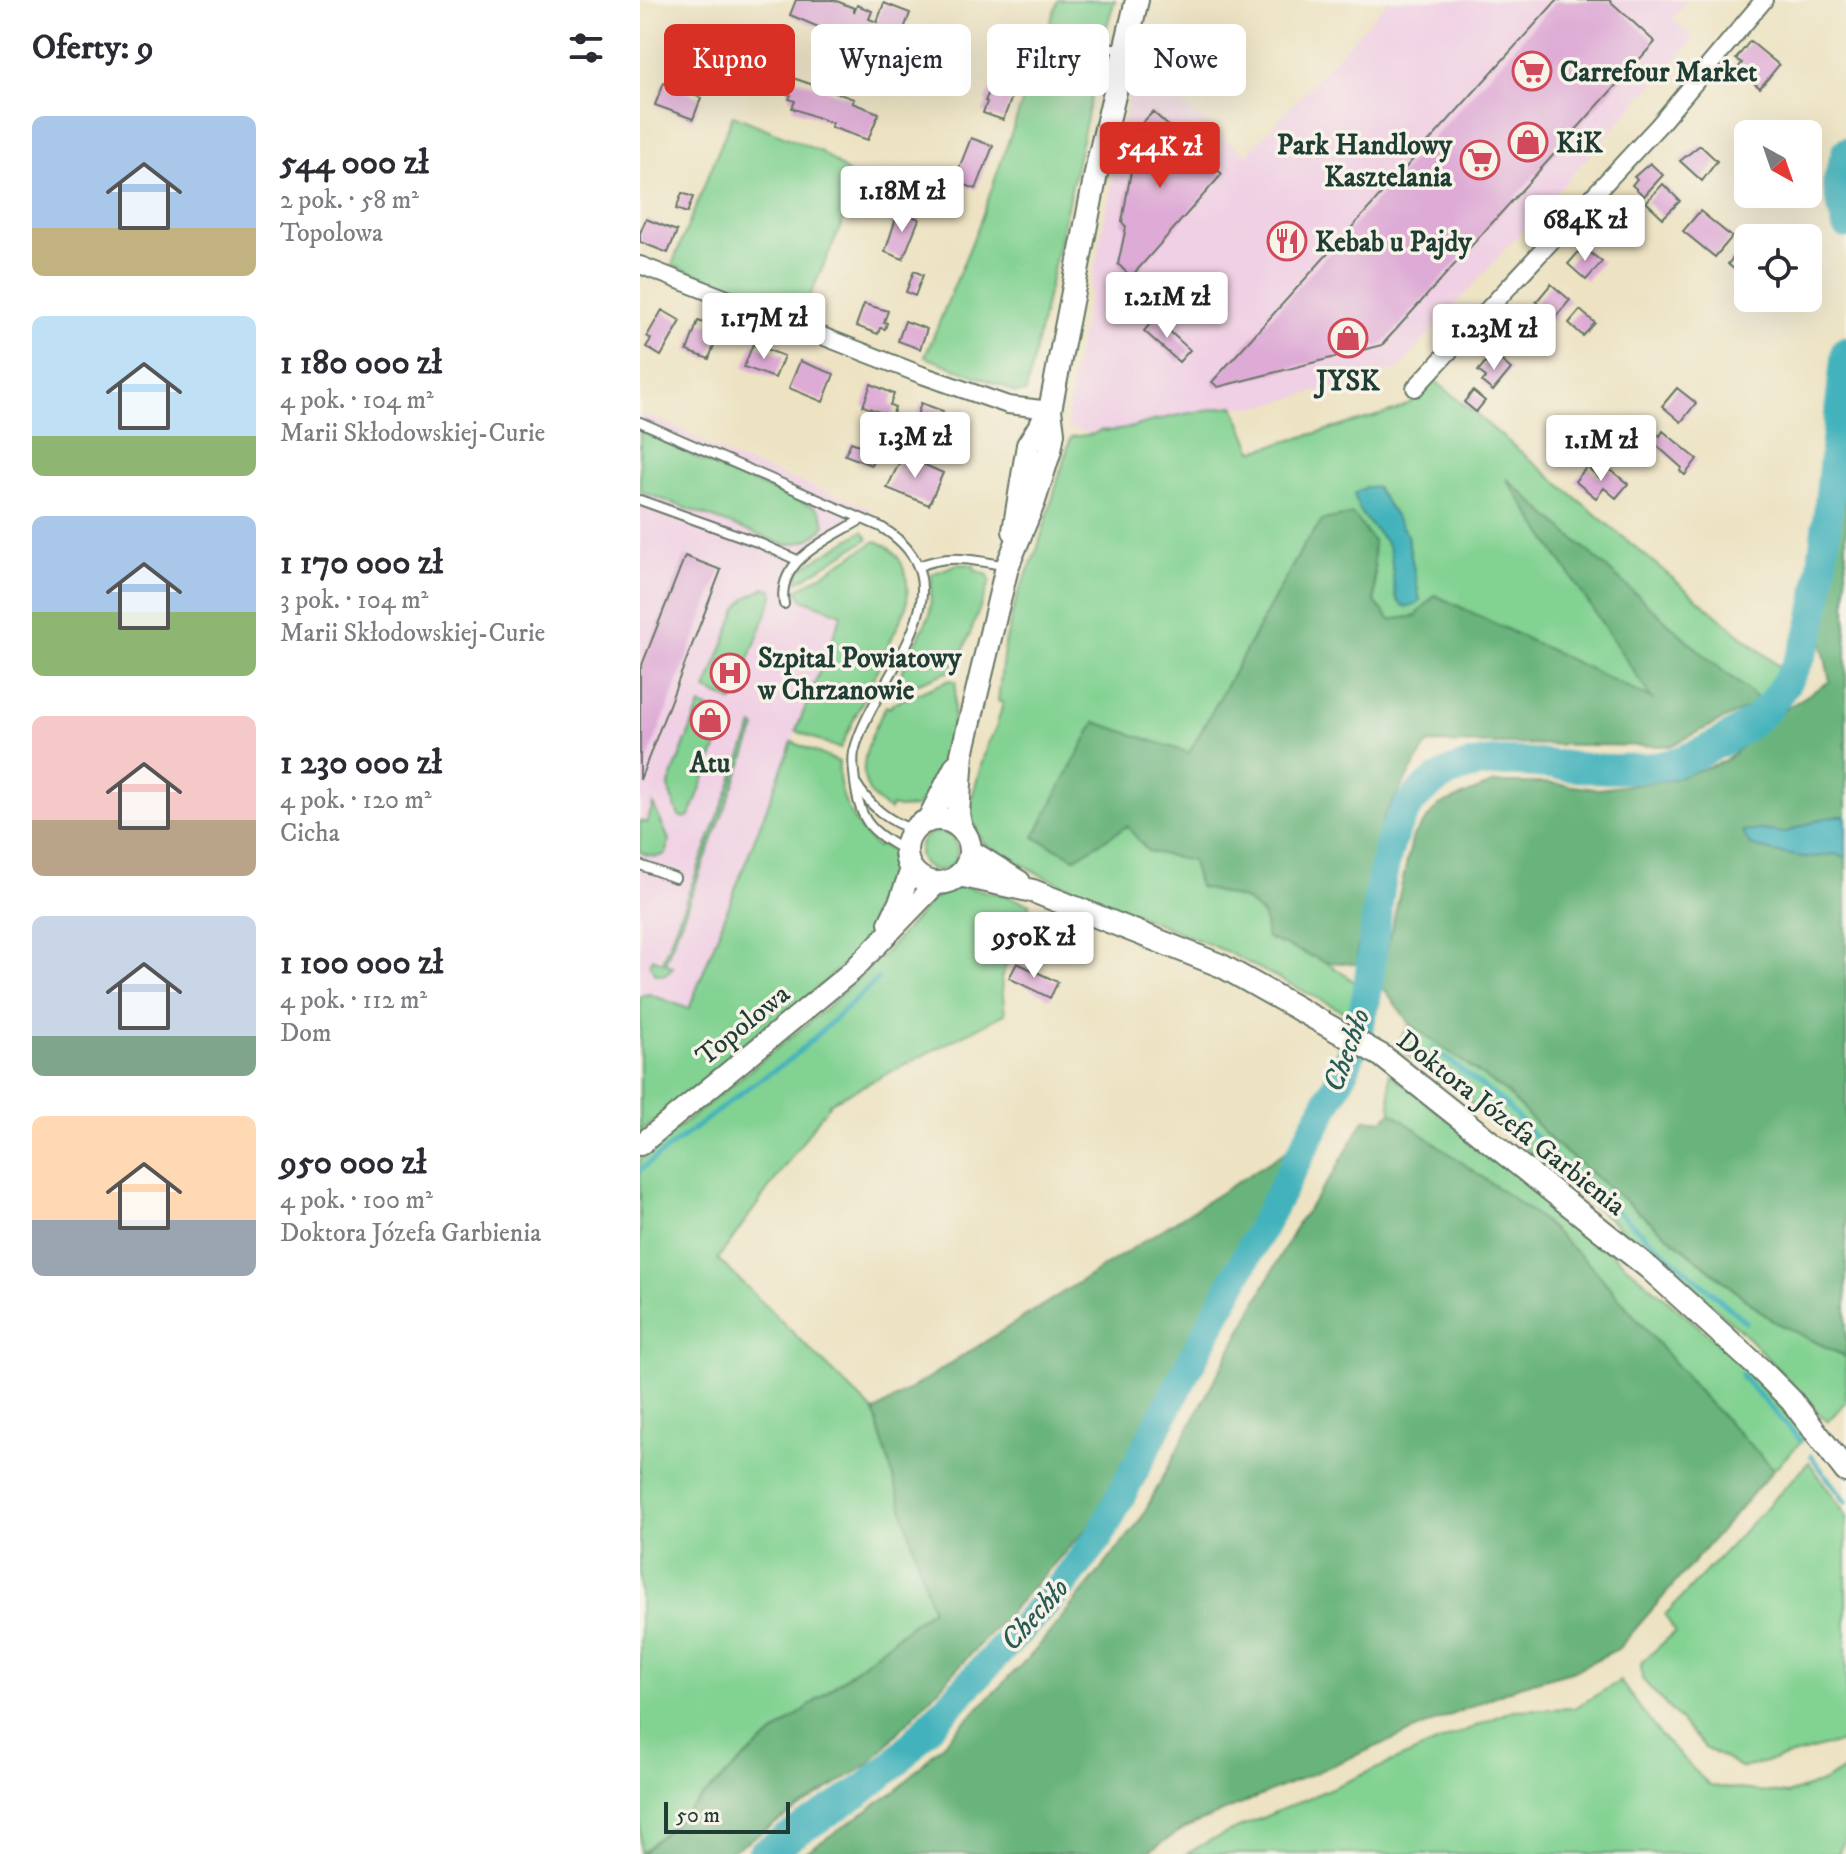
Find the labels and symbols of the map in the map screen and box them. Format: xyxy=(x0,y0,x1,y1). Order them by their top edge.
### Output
supermarket icon: Carrefour Market xyxy=(1511,50,1553,92)
place label: Carrefour Market xyxy=(1560,55,1757,90)
north arrow xyxy=(1734,120,1822,208)
shop icon: KiK xyxy=(1507,121,1549,163)
pin: 544K zł xyxy=(1086,122,1234,190)
place label: KiK xyxy=(1556,126,1604,161)
place label: Park Handlowy Kasztelania xyxy=(1277,128,1453,195)
supermarket icon: Park Handlowy Kasztelania xyxy=(1459,139,1501,181)
pin: 1.18M zł xyxy=(819,166,985,234)
pin: 684K zł xyxy=(1511,195,1659,263)
restaurant icon: Kebab u Pajdy xyxy=(1266,220,1308,262)
place label: Kebab u Pajdy xyxy=(1315,225,1472,260)
pin: 1.21M zł xyxy=(1084,272,1250,340)
pin: 1.17M zł xyxy=(681,293,847,361)
pin: 1.23M zł xyxy=(1411,304,1577,372)
shop icon: JYSK xyxy=(1327,317,1369,359)
place label: JYSK xyxy=(1313,364,1381,399)
pin: 1.3M zł xyxy=(841,412,989,480)
pin: 1.1M zł xyxy=(1527,415,1675,483)
place label: Szpital Powiatowy w Chrzanowie xyxy=(757,641,962,708)
hospital icon: Szpital Powiatowy w Chrzanowie xyxy=(709,652,751,694)
shop icon: Atu xyxy=(689,699,731,741)
place label: Atu xyxy=(689,746,731,781)
pin: 950K zł xyxy=(960,912,1108,980)
street label: Topolowa xyxy=(689,977,797,1074)
water label: Chechło xyxy=(1315,1004,1379,1097)
street label: Doktora Józefa Garbienia xyxy=(1389,1023,1633,1224)
water label: Chechło xyxy=(993,1571,1078,1659)
scale bar xyxy=(664,1798,790,1834)

